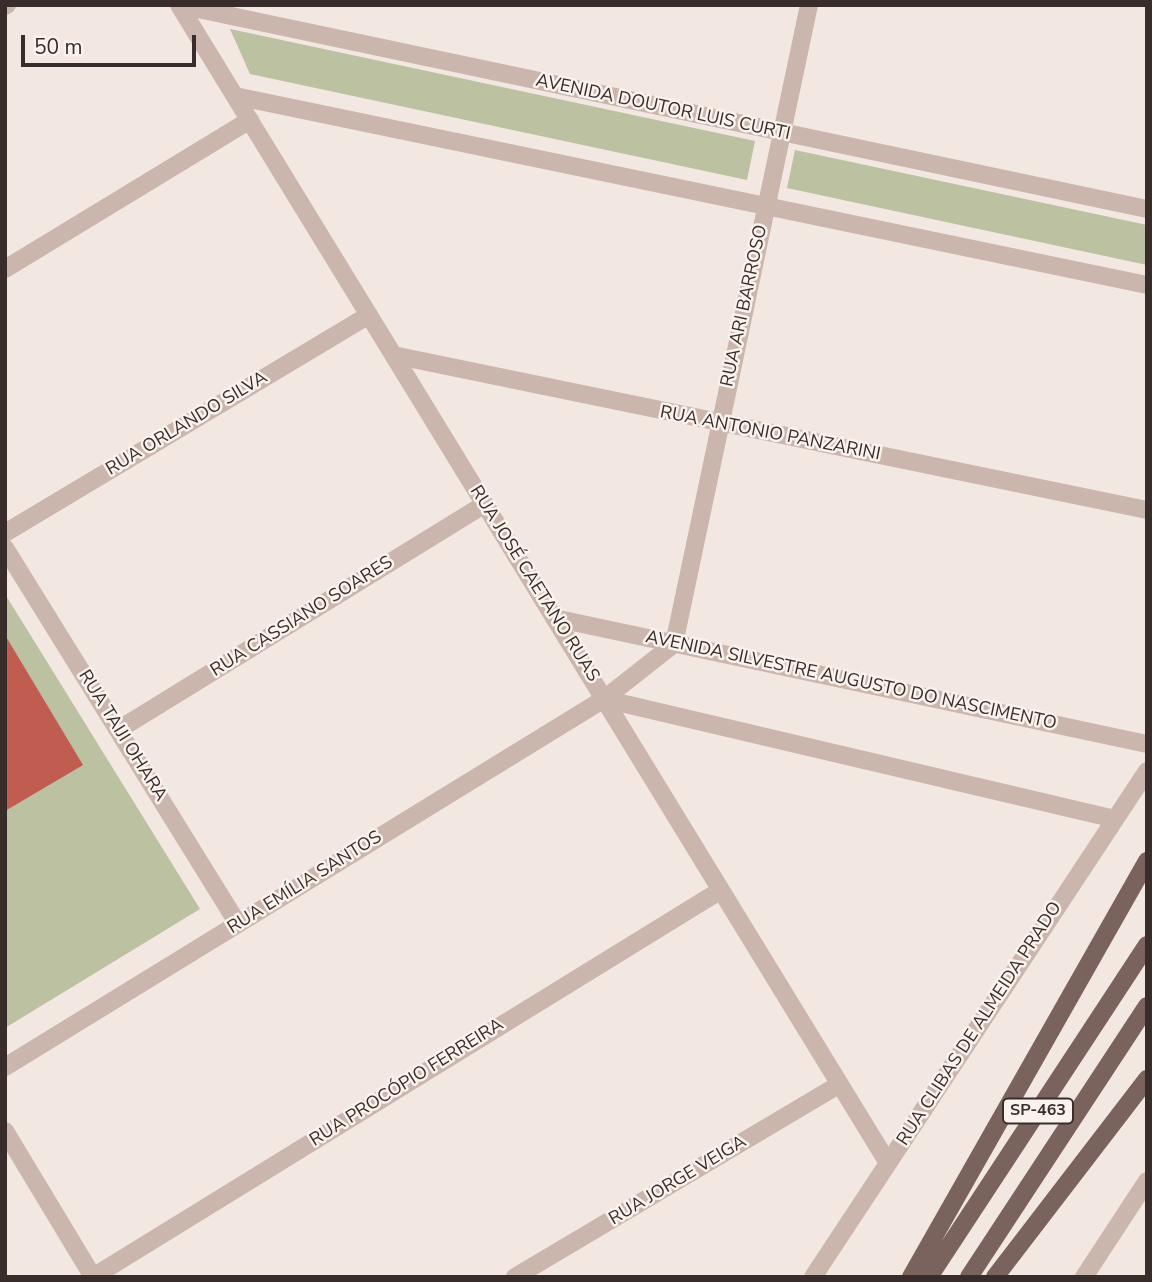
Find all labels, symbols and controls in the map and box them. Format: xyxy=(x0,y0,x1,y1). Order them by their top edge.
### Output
scale bar xyxy=(24,21,200,65)
text: 50 m xyxy=(34,33,83,61)
street label: AVENIDA DOUTOR LUIS CURTI xyxy=(534,70,792,146)
street label: RUA ARI BARROSO xyxy=(717,223,773,389)
street label: RUA ORLANDO SILVA xyxy=(102,367,272,481)
street label: RUA ANTONIO PANZARINI xyxy=(658,402,882,466)
street label: RUA JOSÉ CAETANO RUAS xyxy=(465,482,603,686)
street label: RUA CASSIANO SOARES xyxy=(207,552,397,682)
street label: AVENIDA SILVESTRE AUGUSTO DO NASCIMENTO xyxy=(644,627,1058,735)
street label: RUA TAIJI OHARA xyxy=(73,666,171,806)
street label: RUA EMÍLIA SANTOS xyxy=(224,827,386,939)
street label: RUA CLIBAS DE ALMEIDA PRADO xyxy=(893,898,1067,1150)
street label: RUA PROCÓPIO FERREIRA xyxy=(306,1014,508,1152)
road number: SP-463 xyxy=(1003,1098,1073,1124)
street label: RUA JORGE VEIGA xyxy=(605,1131,751,1231)

